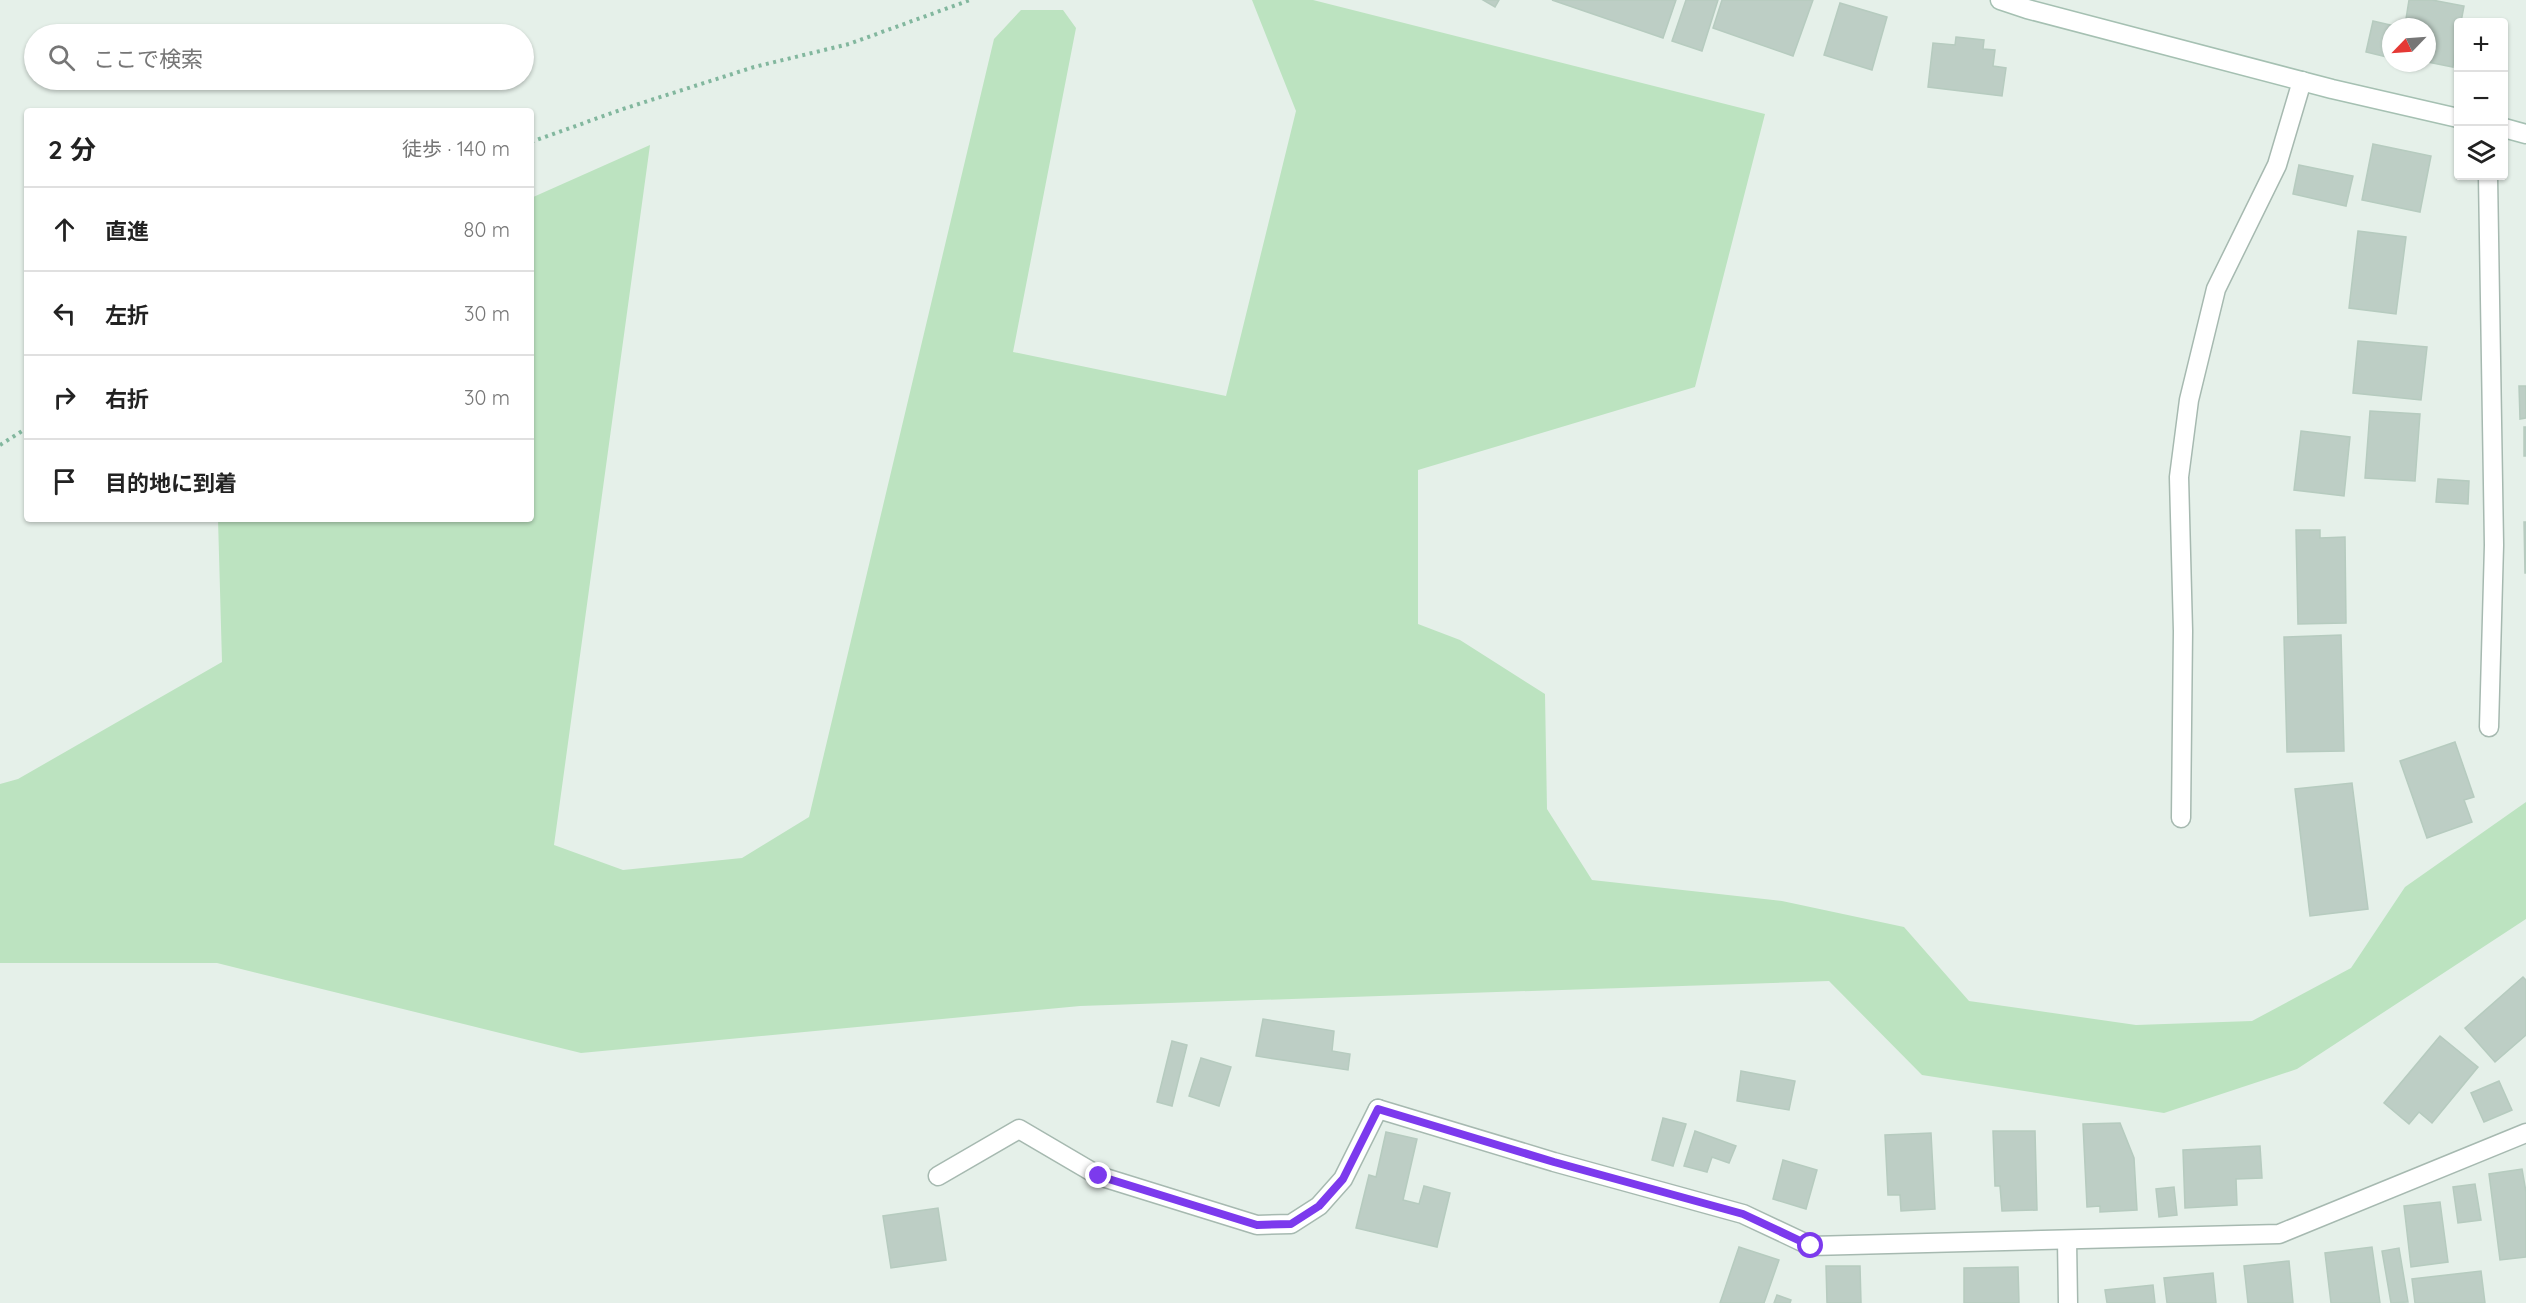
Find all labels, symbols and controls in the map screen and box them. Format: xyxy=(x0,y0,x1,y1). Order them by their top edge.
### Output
north arrow xyxy=(2382,18,2436,72)
map controls xyxy=(2454,18,2508,180)
button: + xyxy=(2454,18,2508,72)
search box xyxy=(24,24,534,90)
icon: search xyxy=(45,41,78,74)
text: ここで検索 xyxy=(93,45,203,73)
button: − xyxy=(2454,72,2508,126)
button: layers xyxy=(2454,126,2508,180)
text: 2 分 xyxy=(48,133,96,166)
text: 徒歩 · 140 m xyxy=(402,136,510,161)
icon: ahead xyxy=(48,213,81,246)
text: 直進 xyxy=(105,217,149,245)
text: 80 m xyxy=(464,217,510,242)
icon: left xyxy=(48,297,81,330)
text: 左折 xyxy=(105,301,149,329)
text: 30 m xyxy=(464,301,510,326)
icon: right xyxy=(48,381,81,414)
text: 右折 xyxy=(105,385,149,413)
text: 30 m xyxy=(464,385,510,410)
icon: arrive xyxy=(48,465,81,498)
text: 目的地に到着 xyxy=(105,469,237,497)
route end xyxy=(1085,1162,1111,1188)
route start xyxy=(1797,1232,1823,1258)

